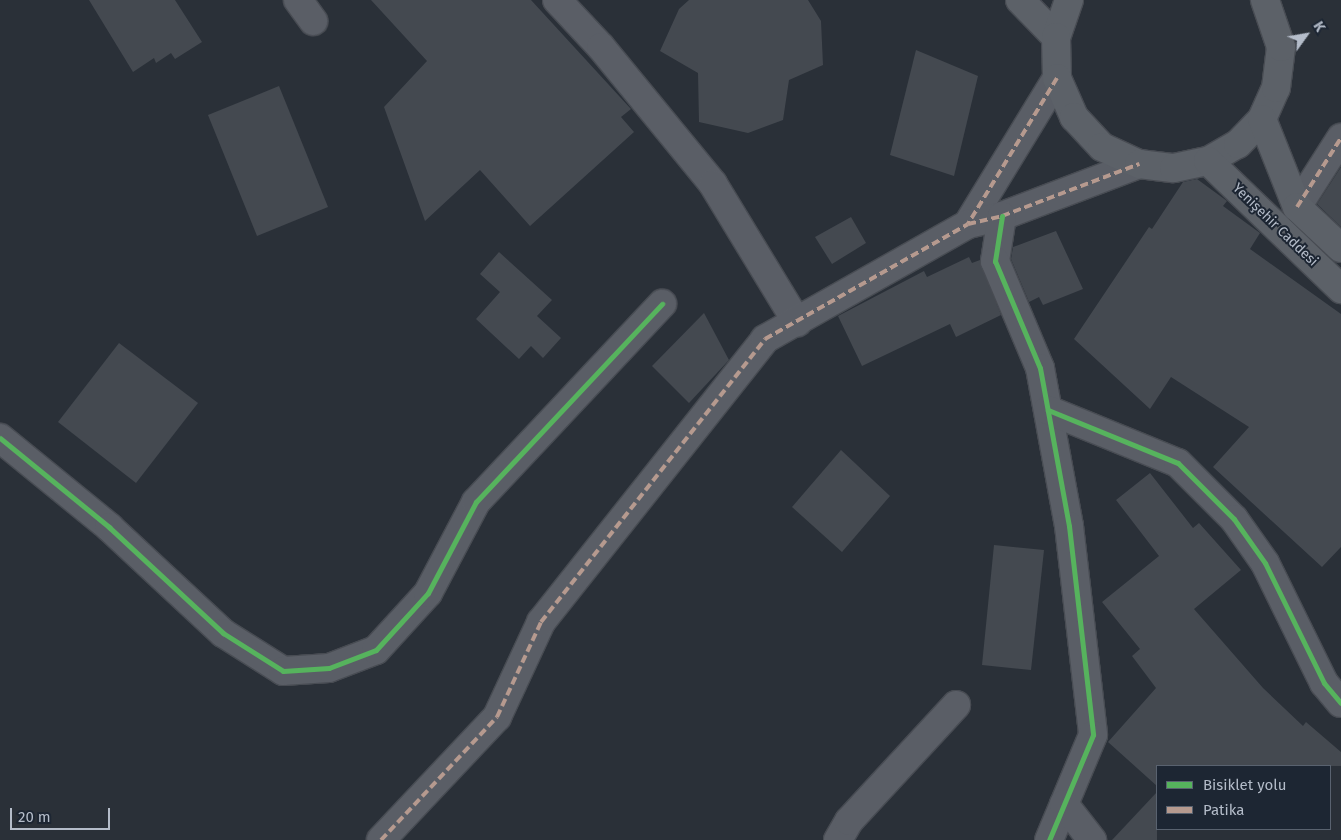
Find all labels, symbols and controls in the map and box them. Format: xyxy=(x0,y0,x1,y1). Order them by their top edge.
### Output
north arrow xyxy=(1281,10,1331,60)
text: K xyxy=(1310,19,1329,35)
street label: Yenişehir Caddesi xyxy=(1229,180,1321,270)
legend xyxy=(1156,765,1331,830)
text: Bisiklet yolu xyxy=(1203,776,1286,794)
scale bar xyxy=(12,798,112,830)
text: Patika xyxy=(1203,801,1244,819)
text: 20 m xyxy=(18,808,51,826)

